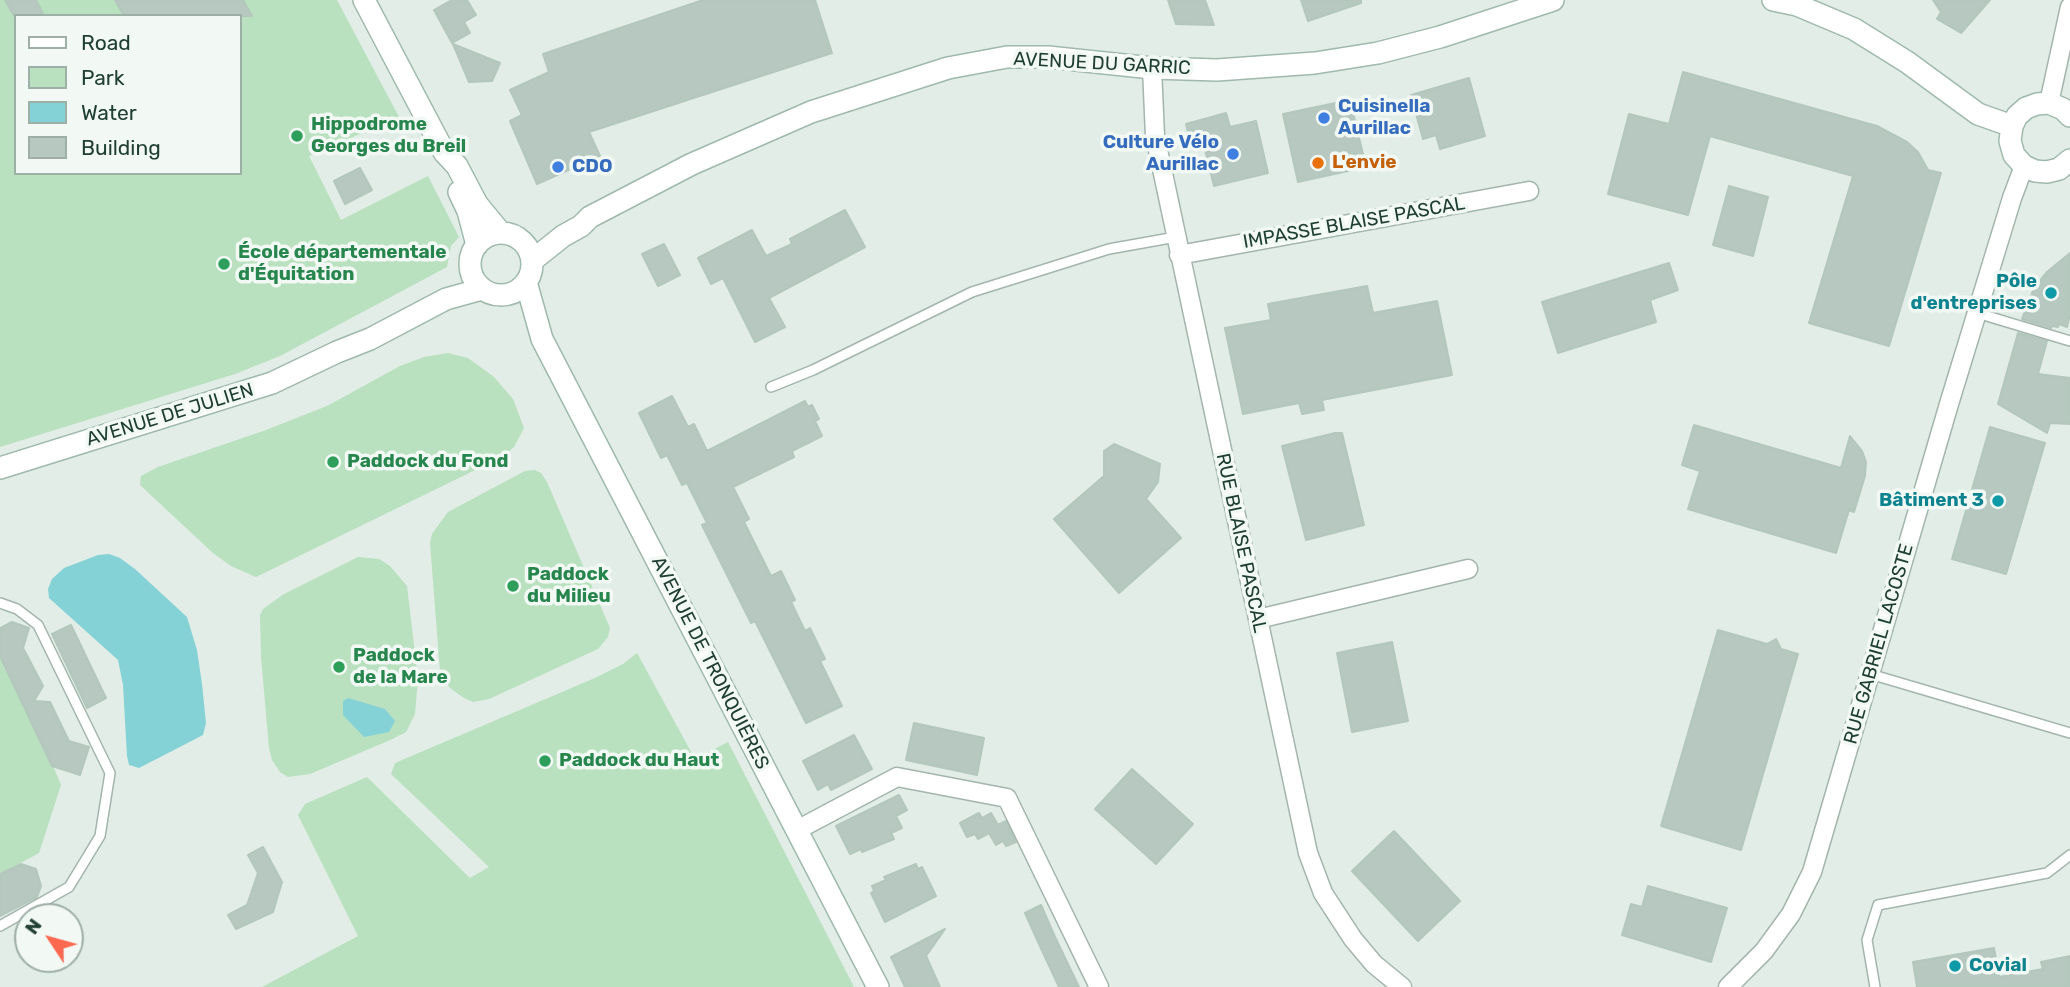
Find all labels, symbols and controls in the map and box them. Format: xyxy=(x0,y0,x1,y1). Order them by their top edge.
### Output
legend xyxy=(14,14,242,175)
text: Road xyxy=(81,30,131,55)
street label: AVENUE DU GARRIC xyxy=(1013,48,1191,80)
text: Park xyxy=(81,65,125,90)
place label: Cuisinella Aurillac xyxy=(1338,96,1430,140)
text: Water xyxy=(81,100,137,125)
marker: Cuisinella Aurillac xyxy=(1316,110,1332,126)
place label: Hippodrome Georges du Breil xyxy=(311,114,466,158)
marker: Hippodrome Georges du Breil xyxy=(289,128,305,144)
place label: Culture Vélo Aurillac xyxy=(1103,132,1219,176)
text: Building xyxy=(81,135,161,160)
marker: Culture Vélo Aurillac xyxy=(1225,146,1241,162)
place label: L'envie xyxy=(1332,152,1397,174)
marker: L'envie xyxy=(1310,155,1326,171)
place label: CDO xyxy=(572,156,612,178)
marker: CDO xyxy=(550,159,566,175)
street label: IMPASSE BLAISE PASCAL xyxy=(1241,192,1467,254)
place label: École départementale d'Équitation xyxy=(238,242,447,286)
marker: École départementale d'Équitation xyxy=(216,256,232,272)
place label: Pôle d'entreprises xyxy=(1910,271,2037,315)
marker: Pôle d'entreprises xyxy=(2043,285,2059,301)
street label: AVENUE DE JULIEN xyxy=(84,379,256,451)
place label: Paddock du Fond xyxy=(347,451,508,473)
street label: RUE BLAISE PASCAL xyxy=(1211,451,1271,635)
marker: Paddock du Fond xyxy=(325,454,341,470)
place label: Bâtiment 3 xyxy=(1879,490,1984,512)
marker: Bâtiment 3 xyxy=(1990,493,2006,509)
street label: RUE GABRIEL LACOSTE xyxy=(1839,541,1919,747)
street label: AVENUE DE TRONQUIÈRES xyxy=(646,553,774,773)
place label: Paddock du Milieu xyxy=(527,564,611,608)
marker: Paddock du Milieu xyxy=(505,578,521,594)
place label: Paddock de la Mare xyxy=(353,645,448,689)
marker: Paddock de la Mare xyxy=(331,659,347,675)
place label: Paddock du Haut xyxy=(559,750,719,772)
marker: Paddock du Haut xyxy=(537,753,553,769)
north arrow xyxy=(14,903,84,973)
text: N xyxy=(20,914,47,939)
place label: Covial xyxy=(1969,955,2027,977)
marker: Covial xyxy=(1947,958,1963,974)

